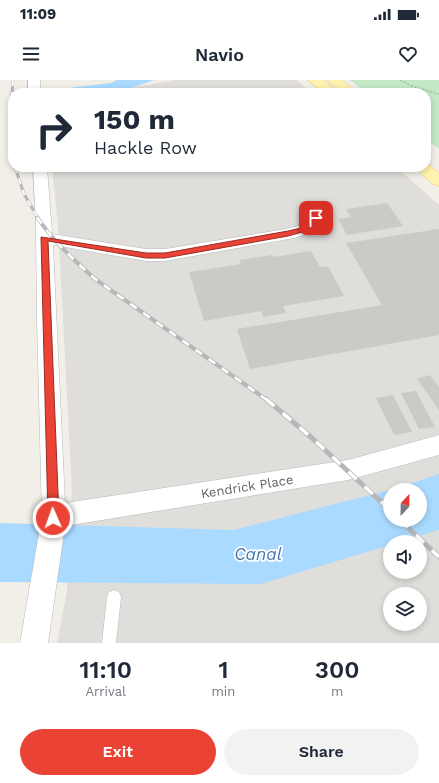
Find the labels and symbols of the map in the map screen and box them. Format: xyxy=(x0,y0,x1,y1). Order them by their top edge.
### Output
pin xyxy=(299,201,333,235)
street label: Kendrick Place xyxy=(200,472,294,501)
north arrow xyxy=(383,483,427,527)
position arrow xyxy=(32,497,74,539)
water label: Canal xyxy=(234,544,282,564)

